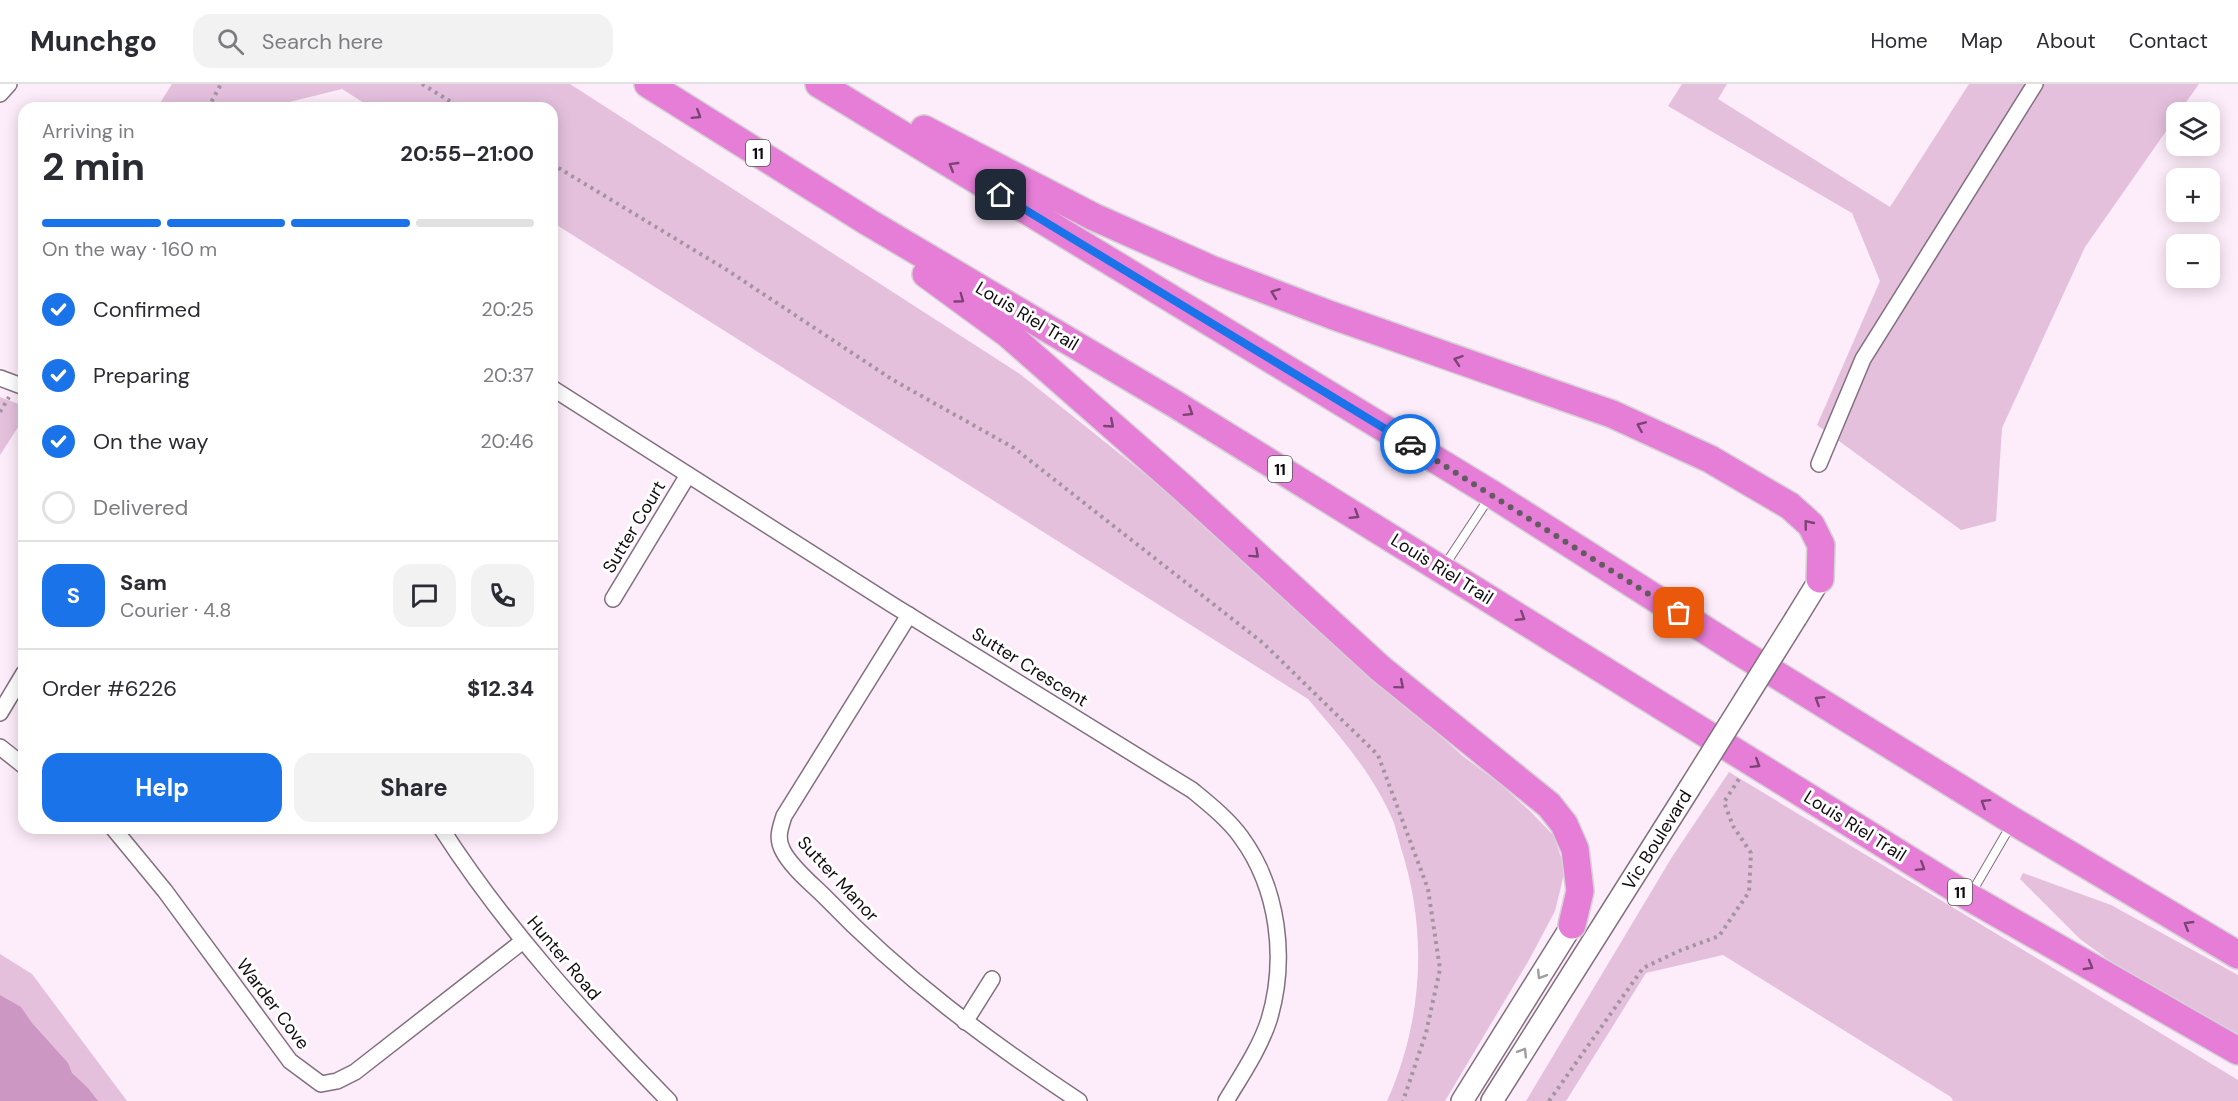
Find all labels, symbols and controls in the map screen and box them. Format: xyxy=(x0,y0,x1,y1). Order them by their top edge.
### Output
search box xyxy=(193,14,613,68)
text: Munchgo xyxy=(30,23,157,60)
icon: search xyxy=(214,25,247,58)
text: Search here xyxy=(262,27,383,56)
text: Home xyxy=(1870,27,1928,55)
text: Map xyxy=(1961,27,2003,55)
text: About xyxy=(2036,27,2096,55)
text: Contact xyxy=(2129,27,2208,55)
map controls xyxy=(2166,102,2220,288)
button: layers xyxy=(2166,102,2220,156)
one-way arrow xyxy=(690,108,701,119)
text: Arriving in xyxy=(42,118,134,144)
text: 20:55–21:00 xyxy=(400,139,534,168)
road number: 11 xyxy=(746,140,770,166)
text: 2 min xyxy=(42,141,145,192)
one-way arrow xyxy=(949,161,959,173)
button: + xyxy=(2166,168,2220,222)
pin xyxy=(975,169,1026,220)
icon: home xyxy=(984,178,1017,211)
button: − xyxy=(2166,234,2220,288)
text: On the way · 160 m xyxy=(42,236,217,262)
street label: Louis Riel Trail xyxy=(971,276,1083,356)
one-way arrow xyxy=(1270,288,1280,301)
one-way arrow xyxy=(954,292,965,303)
icon: check xyxy=(42,293,75,326)
text: Confirmed xyxy=(93,295,201,324)
text: 20:25 xyxy=(481,296,534,322)
one-way arrow xyxy=(1453,354,1464,367)
icon: check xyxy=(42,359,75,392)
text: Preparing xyxy=(93,361,190,390)
text: 20:37 xyxy=(483,362,534,388)
one-way arrow xyxy=(1183,405,1193,417)
courier xyxy=(1380,414,1440,474)
one-way arrow xyxy=(1103,417,1114,428)
one-way arrow xyxy=(1636,421,1647,433)
icon: check xyxy=(42,425,75,458)
text: On the way xyxy=(93,427,208,456)
text: 20:46 xyxy=(480,428,534,454)
icon: car xyxy=(1394,428,1427,461)
road number: 11 xyxy=(1268,456,1292,482)
street label: Sutter Court xyxy=(597,476,671,578)
text: Delivered xyxy=(93,493,188,522)
one-way arrow xyxy=(1349,507,1359,519)
one-way arrow xyxy=(1804,520,1815,531)
street label: Louis Riel Trail xyxy=(1386,528,1498,610)
one-way arrow xyxy=(1249,547,1259,558)
button: chat xyxy=(393,564,456,627)
button: phone xyxy=(471,564,534,627)
text: Sam xyxy=(120,568,167,597)
text: S xyxy=(67,581,80,610)
pin xyxy=(1653,587,1704,638)
icon: bag xyxy=(1662,596,1695,629)
text: Courier · 4.8 xyxy=(120,597,231,623)
one-way arrow xyxy=(1515,610,1525,622)
street label: Sutter Crescent xyxy=(967,622,1093,712)
text: Order #6226 xyxy=(42,674,177,703)
text: $12.34 xyxy=(467,674,534,703)
one-way arrow xyxy=(1393,677,1404,688)
one-way arrow xyxy=(1815,696,1825,708)
button: Help xyxy=(42,753,282,822)
button: Share xyxy=(294,753,534,822)
one-way arrow xyxy=(1750,756,1760,768)
street label: Vic Boulevard xyxy=(1617,785,1697,895)
street label: Louis Riel Trail xyxy=(1799,785,1911,867)
one-way arrow xyxy=(1981,799,1991,811)
street label: Sutter Manor xyxy=(792,831,884,927)
one-way arrow xyxy=(1915,860,1925,872)
road number: 11 xyxy=(1948,879,1972,905)
street label: Hunter Road xyxy=(522,911,606,1005)
one-way arrow xyxy=(2184,921,2194,933)
street label: Warder Cove xyxy=(231,954,315,1054)
one-way arrow xyxy=(2083,959,2094,970)
one-way arrow xyxy=(1537,969,1549,979)
one-way arrow xyxy=(1516,1047,1527,1058)

